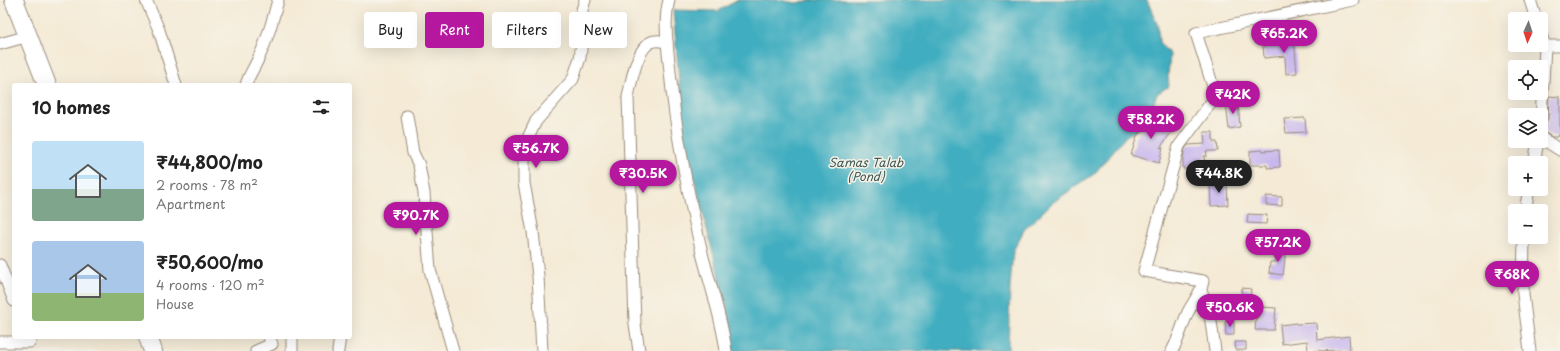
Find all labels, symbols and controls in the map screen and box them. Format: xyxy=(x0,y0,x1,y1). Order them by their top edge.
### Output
chip: Buy xyxy=(364,12,417,48)
chip: Rent xyxy=(425,12,484,48)
chip: Filters xyxy=(492,12,561,48)
chip: New xyxy=(569,12,627,48)
north arrow xyxy=(1508,12,1548,52)
map controls xyxy=(1508,12,1548,244)
pin: ₹65.2K xyxy=(1251,20,1317,54)
text: ₹65.2K xyxy=(1260,23,1308,42)
button: locate xyxy=(1508,60,1548,100)
pin: ₹42K xyxy=(1209,81,1257,115)
text: ₹42K xyxy=(1215,84,1251,103)
text: 10 homes xyxy=(32,94,110,120)
icon: filters xyxy=(310,96,332,118)
pin: ₹58.2K xyxy=(1118,106,1184,140)
button: layers xyxy=(1508,108,1548,148)
text: ₹58.2K xyxy=(1127,109,1175,128)
pin: ₹56.7K xyxy=(503,135,569,169)
text: ₹56.7K xyxy=(512,138,560,157)
text: ₹44,800/mo xyxy=(156,149,263,175)
water label: Samas Talab (Pond) xyxy=(829,153,904,185)
button: + xyxy=(1508,156,1548,196)
icon: home xyxy=(64,157,112,205)
pin: ₹30.5K xyxy=(610,160,676,194)
pin: ₹44.8K xyxy=(1186,160,1252,194)
text: ₹30.5K xyxy=(619,163,667,182)
text: ₹44.8K xyxy=(1195,163,1243,182)
text: 2 rooms · 78 m² xyxy=(156,175,258,194)
text: Apartment xyxy=(156,194,225,213)
pin: ₹90.7K xyxy=(383,202,449,236)
button: − xyxy=(1508,204,1548,244)
text: ₹90.7K xyxy=(393,205,439,224)
pin: ₹57.2K xyxy=(1245,229,1311,263)
text: ₹57.2K xyxy=(1255,232,1301,251)
text: ₹50,600/mo xyxy=(156,249,263,275)
icon: home xyxy=(64,257,112,305)
pin: ₹68K xyxy=(1488,261,1536,295)
text: ₹68K xyxy=(1494,264,1530,283)
text: 4 rooms · 120 m² xyxy=(156,275,265,294)
text: House xyxy=(156,294,194,313)
pin: ₹50.6K xyxy=(1197,294,1263,328)
text: ₹50.6K xyxy=(1206,297,1254,316)

